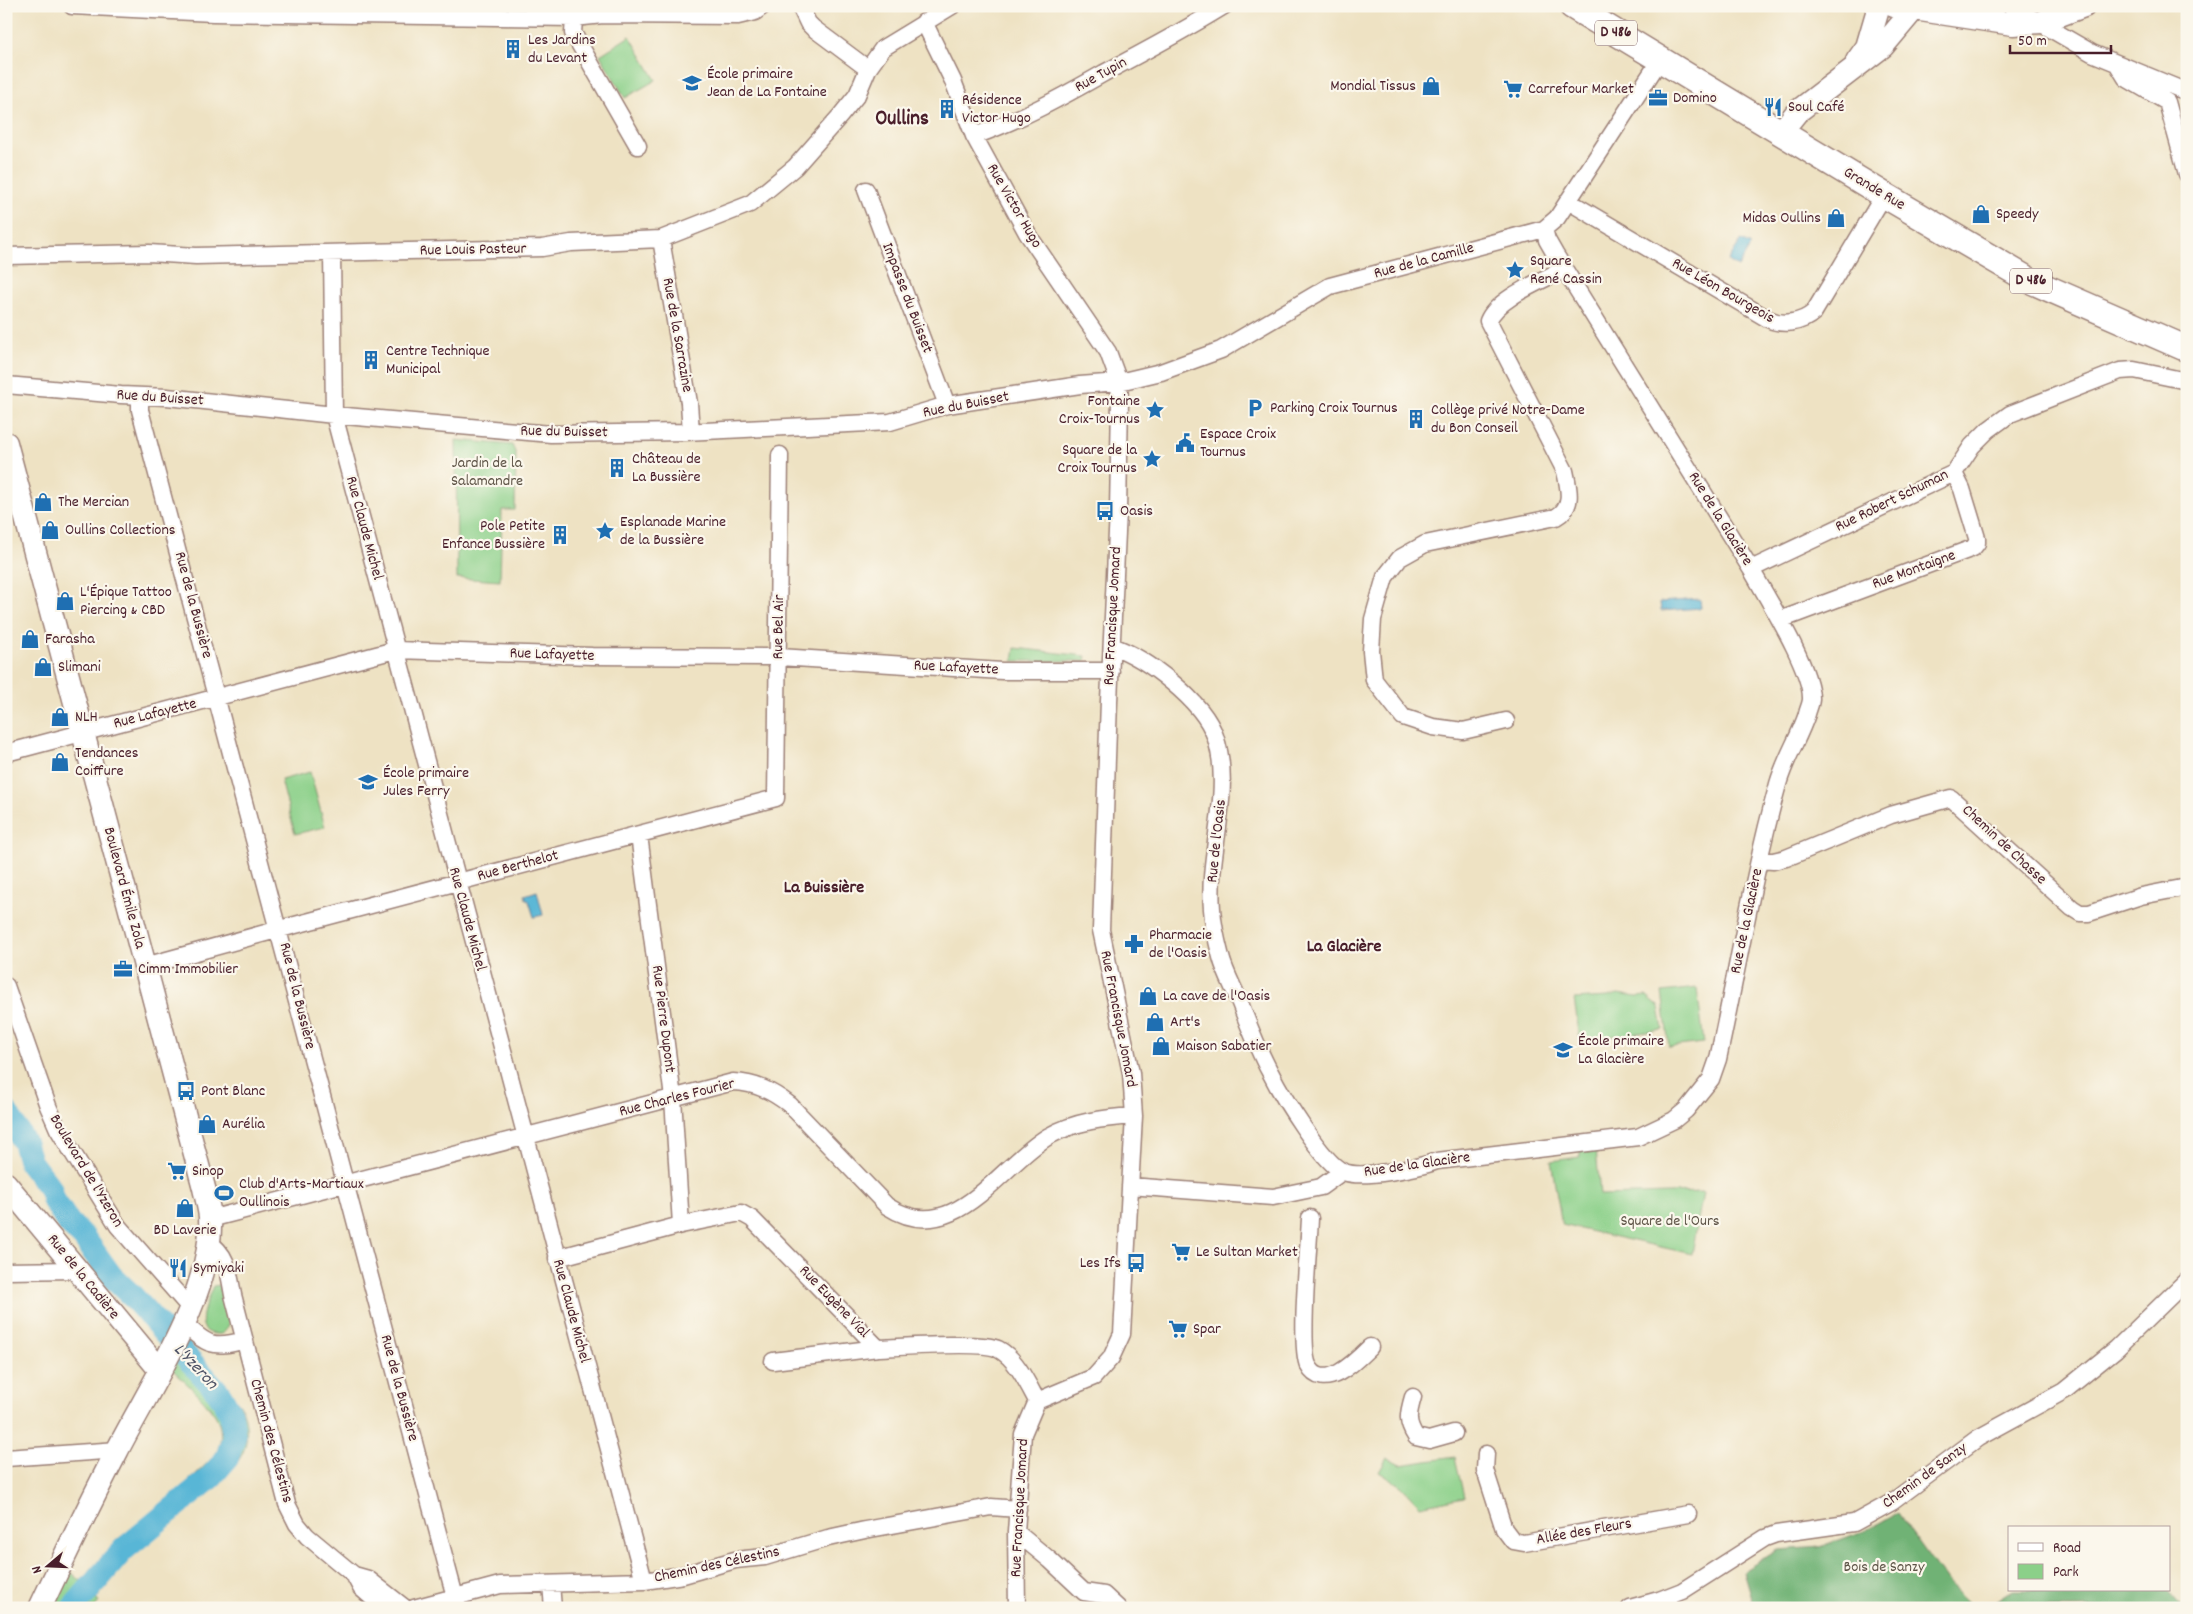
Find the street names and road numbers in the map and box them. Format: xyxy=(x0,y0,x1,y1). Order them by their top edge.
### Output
road number: D 486 xyxy=(1595,20,1637,46)
street label: Rue Tupin xyxy=(1071,51,1131,99)
street label: Rue Victor Hugo xyxy=(980,159,1048,253)
street label: Grande Rue xyxy=(1839,161,1909,217)
street label: Rue de la Camille xyxy=(1371,237,1477,285)
street label: Rue Louis Pasteur xyxy=(420,238,527,262)
street label: Impasse du Buisset xyxy=(875,239,939,357)
street label: Rue Léon Bourgeois xyxy=(1667,252,1779,330)
road number: D 486 xyxy=(2010,268,2052,294)
street label: Rue de la Sarrazine xyxy=(656,276,698,394)
street label: Rue du Buisset xyxy=(116,383,204,413)
street label: Rue du Buisset xyxy=(921,385,1011,425)
street label: Rue du Buisset xyxy=(520,420,608,444)
street label: Rue Robert Schuman xyxy=(1832,464,1952,538)
street label: Rue de la Glacière xyxy=(1682,467,1758,571)
street label: Rue Claude Michel xyxy=(339,474,389,583)
street label: Rue Montaigne xyxy=(1869,544,1959,596)
street label: Rue Francisque Jomard xyxy=(1098,546,1128,686)
street label: Rue de la Bussière xyxy=(168,549,218,661)
street label: Rue Bel Air xyxy=(767,594,791,660)
street label: Rue Lafayette xyxy=(509,642,595,668)
street label: Rue Lafayette xyxy=(913,654,999,682)
street label: Rue Lafayette xyxy=(111,693,199,735)
street label: Rue de l'Oasis xyxy=(1201,798,1233,884)
street label: Chemin de Chasse xyxy=(1956,800,2052,890)
street label: Boulevard Émile Zola xyxy=(97,825,151,952)
street label: Rue Berthelot xyxy=(475,844,561,888)
street label: Rue Claude Michel xyxy=(442,865,492,974)
street label: Rue de la Glacière xyxy=(1725,866,1769,976)
street label: Rue de la Bussière xyxy=(273,940,321,1052)
street label: Rue Francisque Jomard xyxy=(1093,949,1143,1089)
street label: Rue Pierre Dupont xyxy=(645,964,681,1074)
street label: Rue Charles Fourier xyxy=(617,1073,737,1123)
street label: Boulevard de l'Yzeron xyxy=(43,1110,129,1232)
street label: Rue de la Glacière xyxy=(1362,1146,1472,1184)
street label: Rue de la Cadière xyxy=(41,1229,125,1325)
street label: Rue Claude Michel xyxy=(546,1257,596,1366)
street label: Rue Eugène Vial xyxy=(793,1260,875,1344)
street label: Rue de la Bussière xyxy=(374,1332,424,1444)
street label: Chemin des Célestins xyxy=(243,1376,299,1506)
street label: Chemin de Sanzy xyxy=(1878,1437,1973,1515)
street label: Rue Francisque Jomard xyxy=(1005,1438,1035,1578)
street label: Allée des Fleurs xyxy=(1535,1512,1634,1552)
street label: Chemin des Célestins xyxy=(652,1540,782,1590)

